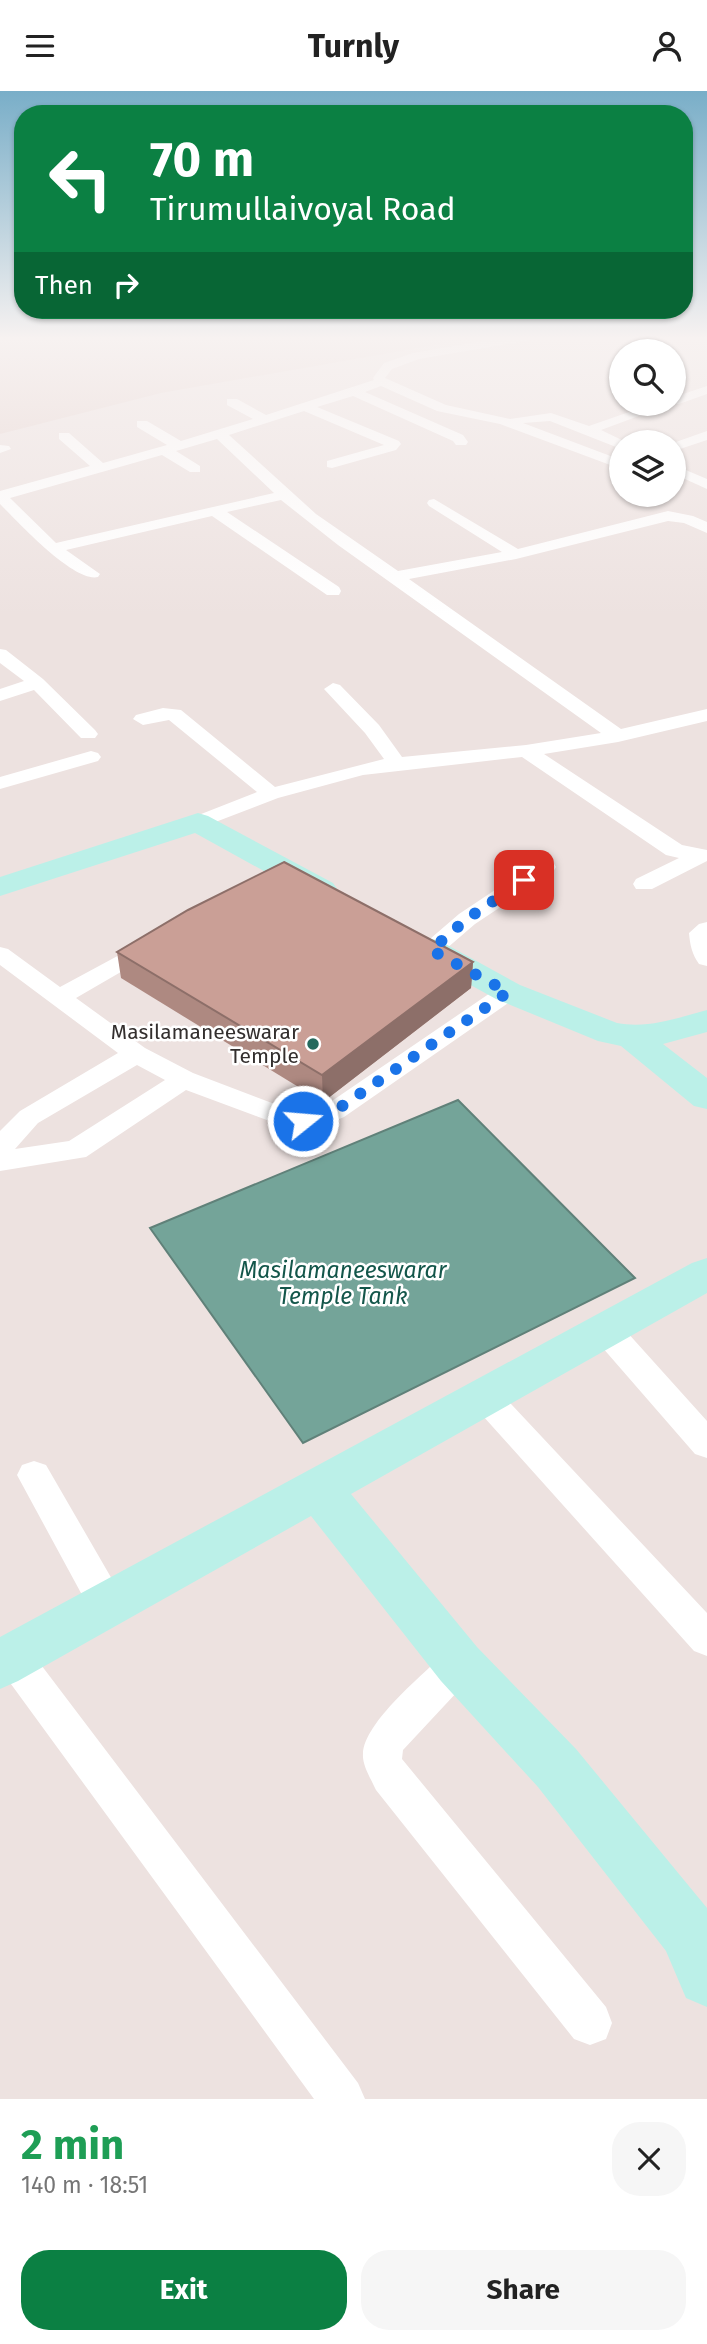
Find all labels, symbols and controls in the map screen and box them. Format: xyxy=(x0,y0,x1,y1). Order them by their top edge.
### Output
icon: menu xyxy=(21,27,59,65)
text: Turnly xyxy=(308,27,399,65)
icon: person xyxy=(648,27,686,65)
text: 70 m xyxy=(150,130,254,189)
icon: left xyxy=(35,133,126,224)
text: Tirumullaivoyal Road xyxy=(150,190,456,228)
icon: right xyxy=(107,266,145,304)
text: Then xyxy=(35,270,93,301)
map controls xyxy=(609,339,686,507)
button: search xyxy=(609,339,686,416)
button: layers xyxy=(609,430,686,507)
pin xyxy=(494,850,554,910)
icon: arrive xyxy=(505,861,543,899)
place label: Masilamaneeswarar Temple xyxy=(111,1019,299,1069)
marker: Masilamaneeswarar Temple xyxy=(305,1036,321,1052)
position arrow xyxy=(266,1084,340,1158)
water label: Masilamaneeswarar Temple Tank xyxy=(240,1256,448,1310)
text: 2 min xyxy=(21,2120,124,2170)
button: close xyxy=(612,2122,686,2196)
text: 140 m · 18:51 xyxy=(21,2171,148,2199)
button: Exit xyxy=(21,2250,347,2330)
button: Share xyxy=(361,2250,686,2330)

